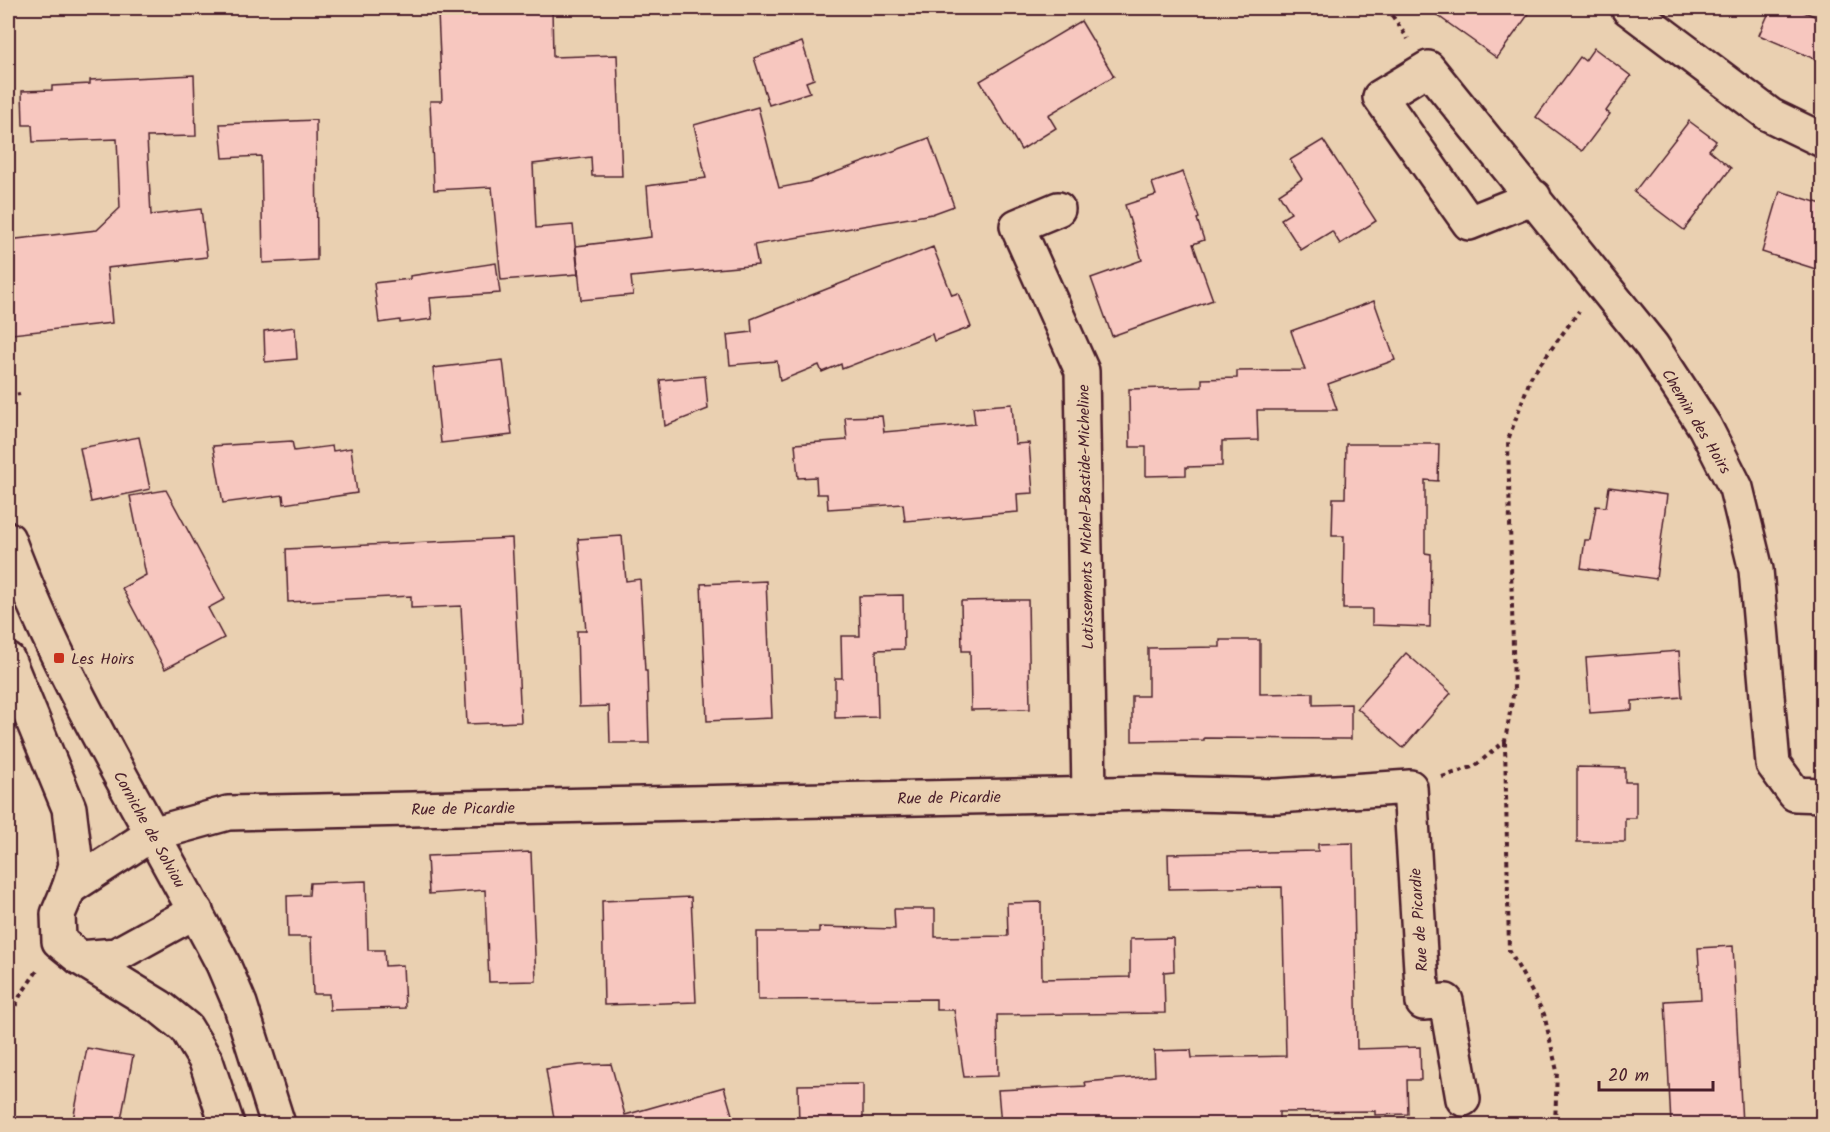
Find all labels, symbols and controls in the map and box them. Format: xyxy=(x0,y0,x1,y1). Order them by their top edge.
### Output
street label: Chemin des Hoirs xyxy=(1654,364,1737,479)
street label: Lotissements Michel-Bastide-Micheline xyxy=(1072,384,1101,650)
place label: Les Hoirs xyxy=(71,647,134,672)
marker: Les Hoirs xyxy=(52,651,66,665)
street label: Corniche de Solviou xyxy=(106,767,191,893)
street label: Rue de Picardie xyxy=(897,785,1001,812)
street label: Rue de Picardie xyxy=(411,796,515,823)
street label: Rue de Picardie xyxy=(1403,867,1436,972)
scale bar xyxy=(1599,1054,1713,1092)
text: 20 m xyxy=(1608,1062,1649,1091)

